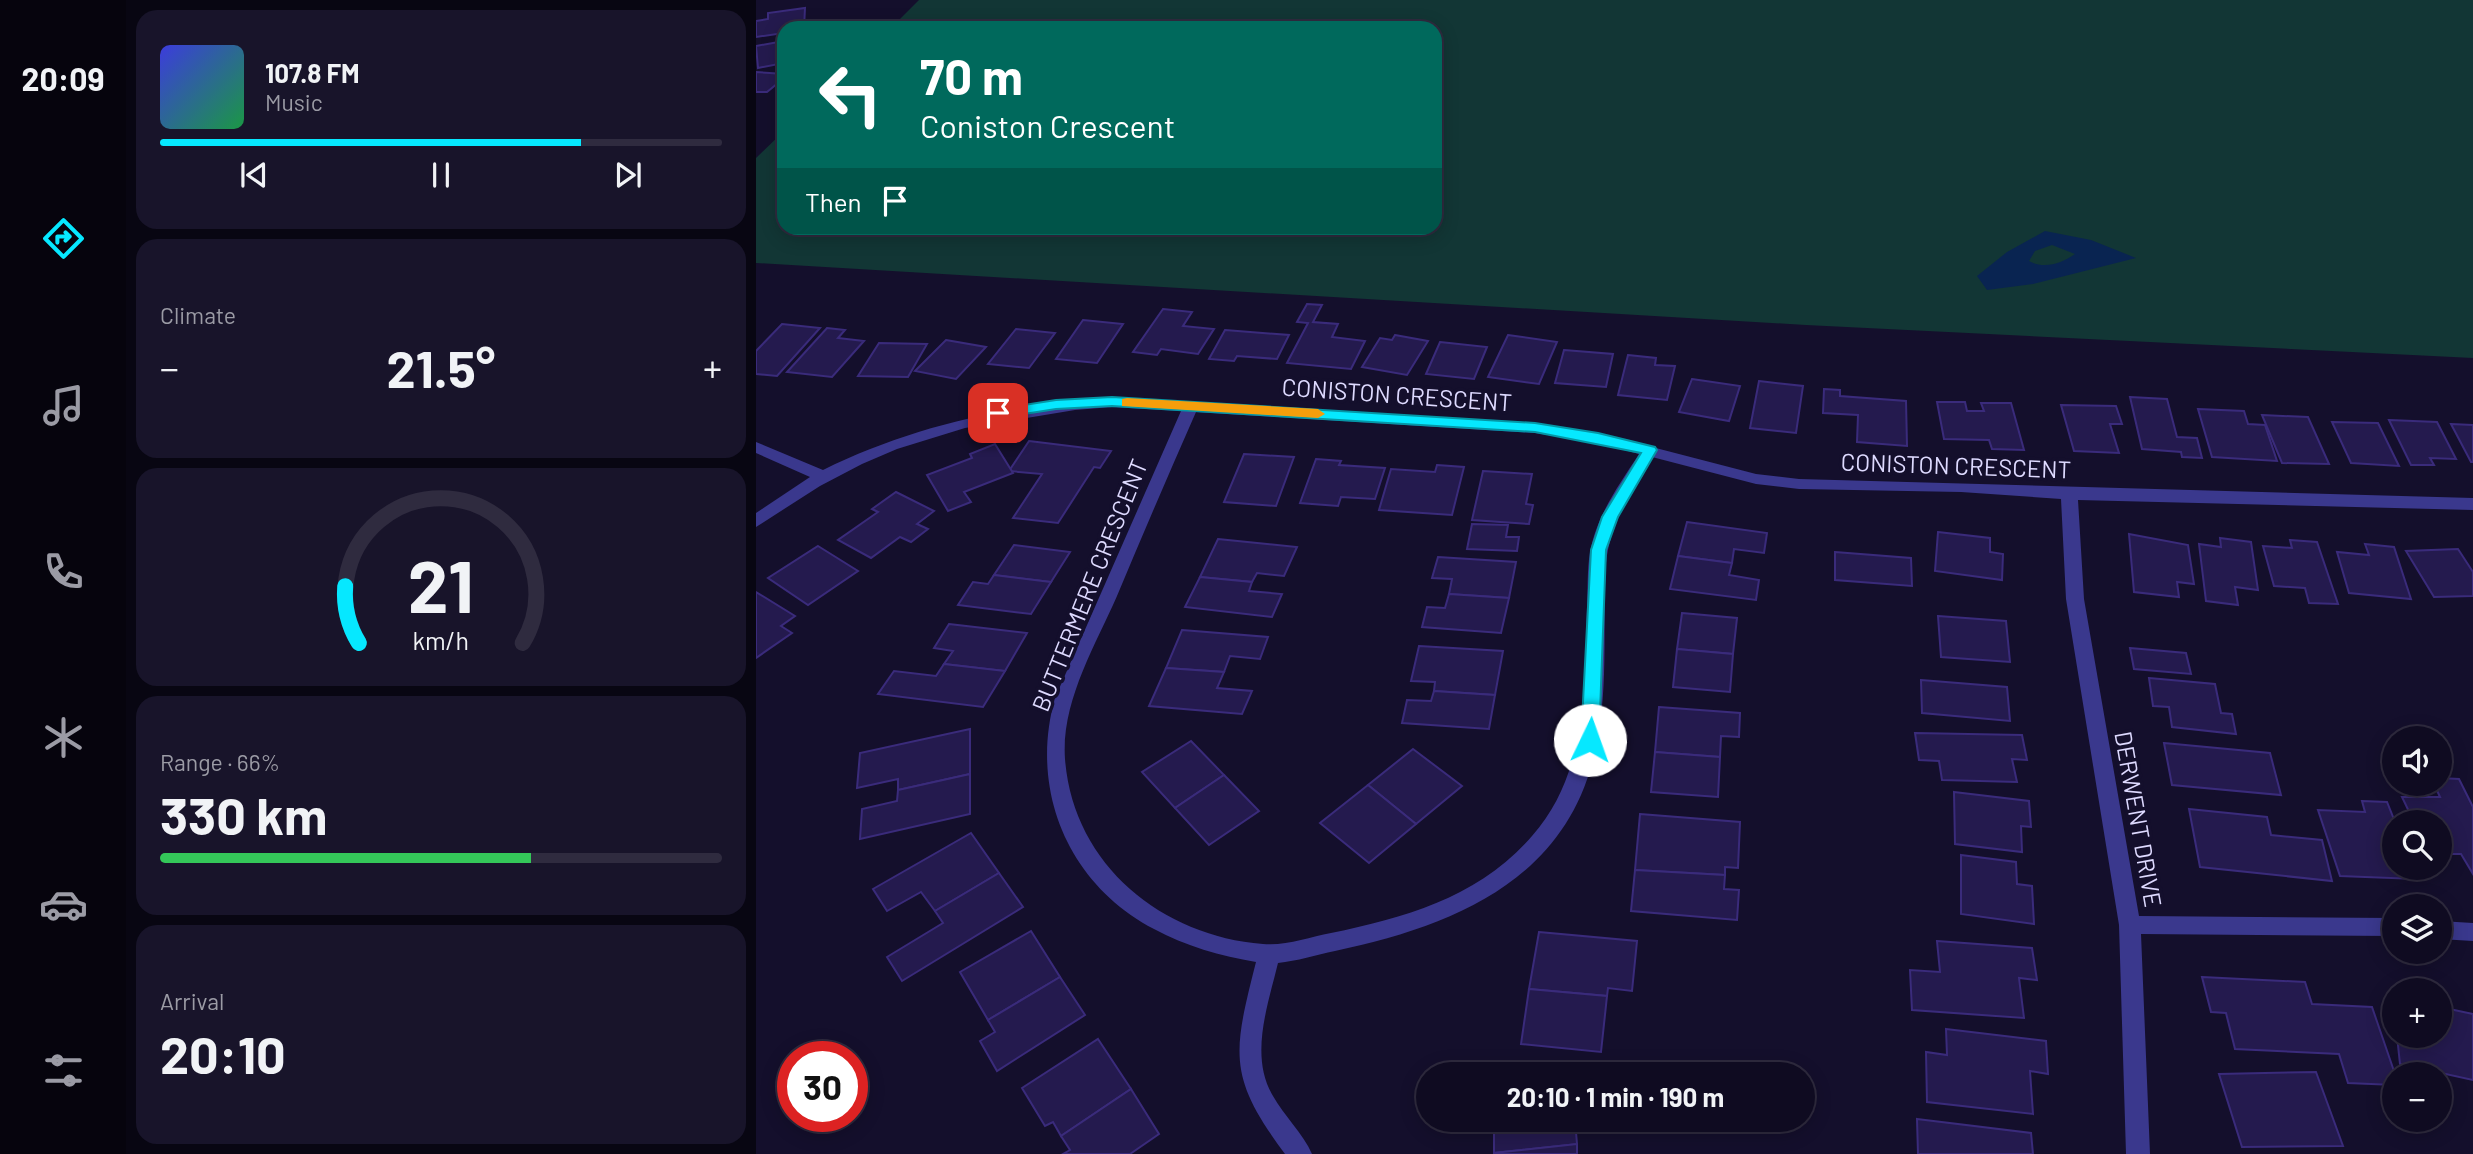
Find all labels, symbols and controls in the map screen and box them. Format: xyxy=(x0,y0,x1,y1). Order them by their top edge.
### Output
text: 70 m xyxy=(920,46,1023,105)
icon: left xyxy=(805,49,896,140)
text: 107.8 FM xyxy=(265,57,360,88)
text: 20:09 xyxy=(21,59,105,97)
text: Music xyxy=(265,88,323,116)
text: Coniston Crescent xyxy=(920,106,1175,144)
icon: previous xyxy=(235,156,273,194)
icon: pause xyxy=(422,156,460,194)
icon: next xyxy=(609,156,647,194)
icon: arrive xyxy=(876,182,914,220)
text: Then xyxy=(805,186,862,217)
icon: directions xyxy=(39,214,88,263)
text: Climate xyxy=(160,301,236,329)
text: 21.5° xyxy=(387,336,495,398)
text: − xyxy=(160,344,179,390)
text: + xyxy=(703,344,722,390)
street label: CONISTON CRESCENT xyxy=(1281,371,1513,417)
icon: music xyxy=(39,381,88,430)
pin xyxy=(968,383,1028,443)
icon: arrive xyxy=(979,394,1017,432)
street label: CONISTON CRESCENT xyxy=(1840,446,2072,484)
street label: BUTTERMERE CRESCENT xyxy=(1025,455,1153,715)
text: 21 xyxy=(408,540,474,628)
icon: phone xyxy=(39,547,88,596)
text: km/h xyxy=(413,625,469,655)
position arrow xyxy=(1553,703,1627,777)
icon: climate xyxy=(39,713,88,762)
map controls xyxy=(2382,726,2452,1132)
button: sound xyxy=(2382,726,2452,796)
street label: DERWENT DRIVE xyxy=(2109,729,2169,909)
text: Range · 66% xyxy=(160,748,280,776)
text: 330 km xyxy=(160,783,327,845)
button: search xyxy=(2382,810,2452,880)
icon: car xyxy=(39,880,88,929)
button: layers xyxy=(2382,894,2452,964)
button: + xyxy=(2382,978,2452,1048)
text: Arrival xyxy=(160,987,224,1015)
text: 20:10 xyxy=(160,1022,286,1084)
speed limit sign: 30 xyxy=(777,1041,868,1132)
icon: filters xyxy=(39,1046,88,1095)
button: − xyxy=(2382,1062,2452,1132)
text: 20:10 · 1 min · 190 m xyxy=(1507,1081,1724,1112)

